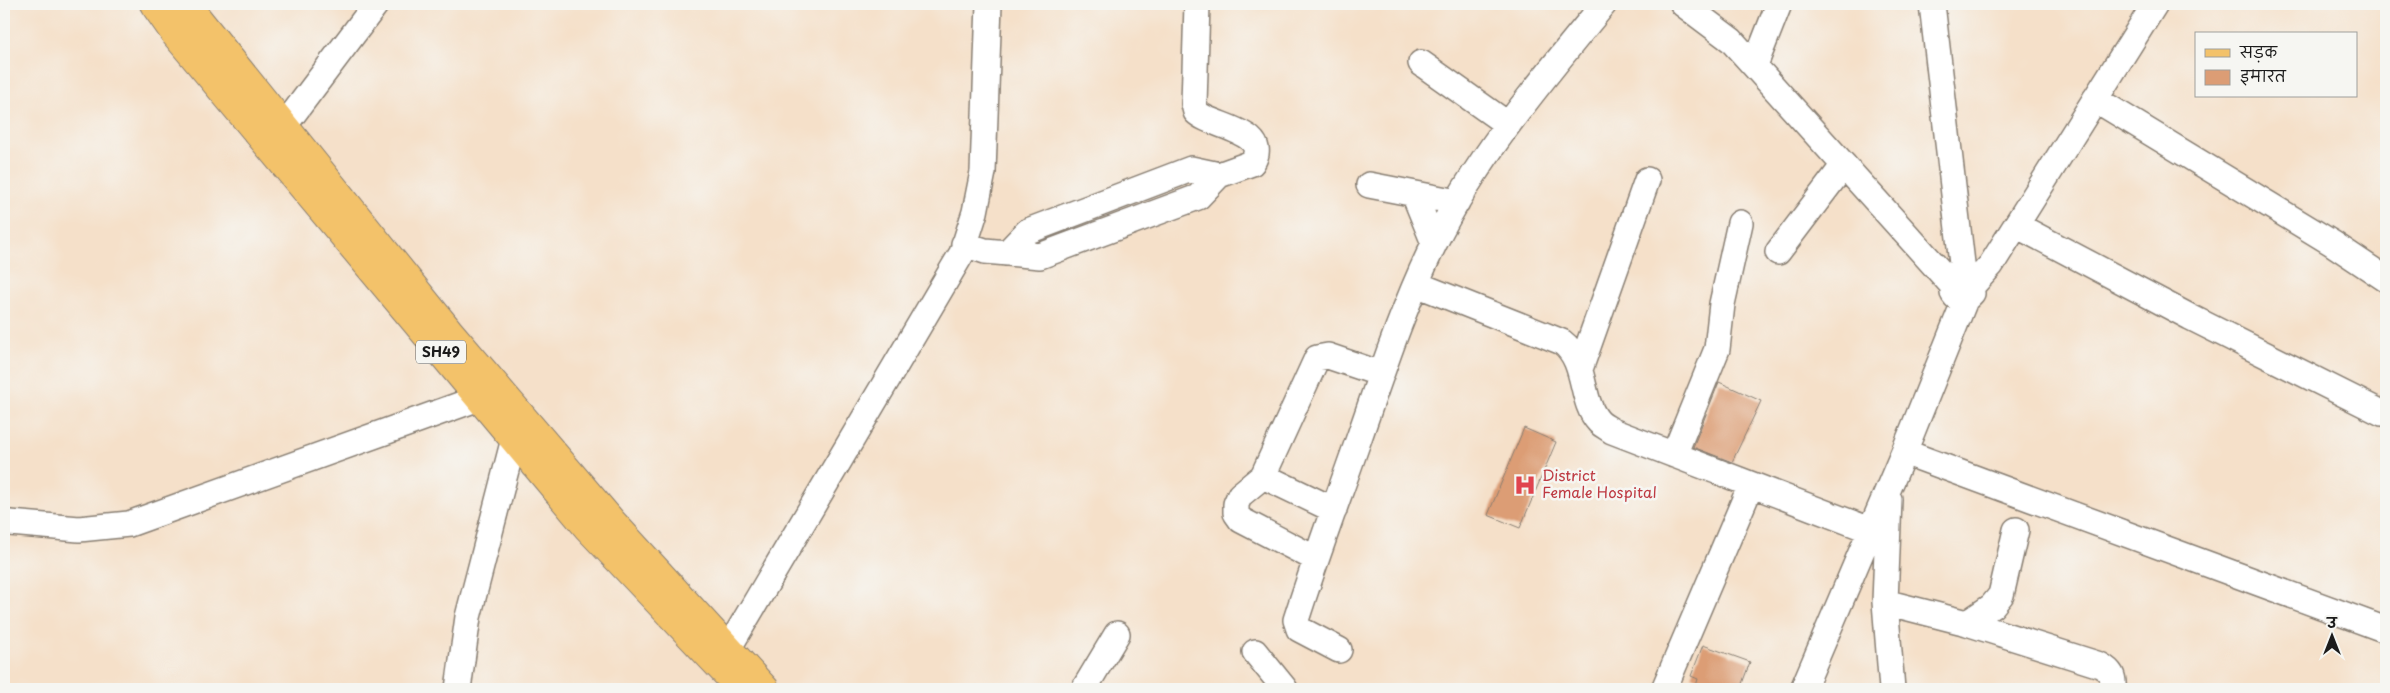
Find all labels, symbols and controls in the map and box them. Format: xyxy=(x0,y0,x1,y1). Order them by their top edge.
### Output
legend xyxy=(2195,32,2358,98)
text: सड़क xyxy=(2239,40,2278,63)
text: इमारत xyxy=(2240,64,2287,87)
road number: SH49 xyxy=(416,341,466,364)
place label: District Female Hospital xyxy=(1542,463,1657,503)
hospital icon: District Female Hospital xyxy=(1512,472,1538,498)
north arrow xyxy=(2308,610,2358,660)
text: उ xyxy=(2325,612,2338,633)

